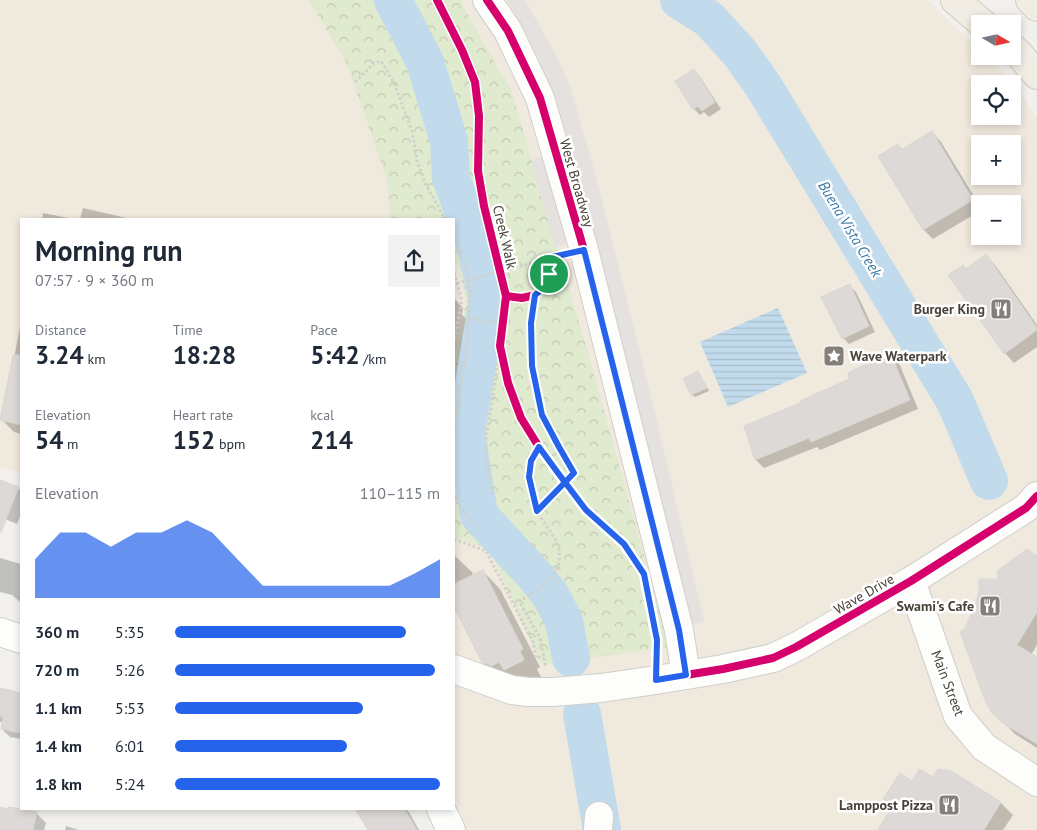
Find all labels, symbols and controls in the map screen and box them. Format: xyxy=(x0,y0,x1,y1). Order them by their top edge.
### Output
north arrow xyxy=(971,15,1021,65)
map controls xyxy=(971,15,1021,245)
button: locate xyxy=(971,75,1021,125)
button: + xyxy=(971,135,1021,185)
street label: West Broadway xyxy=(556,137,598,230)
water label: Buena Vista Creek xyxy=(814,177,887,281)
button: − xyxy=(971,195,1021,245)
street label: Creek Walk xyxy=(489,203,521,271)
text: Morning run xyxy=(35,232,183,269)
button: share xyxy=(388,235,440,287)
pin xyxy=(528,253,570,295)
icon: arrive xyxy=(535,260,563,288)
text: 07:57 · 9 × 360 m xyxy=(35,270,154,290)
restaurant icon: Burger King xyxy=(989,297,1013,321)
place label: Burger King xyxy=(914,300,985,318)
text: Distance xyxy=(35,321,86,339)
text: Time xyxy=(173,321,203,339)
text: Pace xyxy=(310,321,338,339)
text: 3.24 xyxy=(35,339,84,371)
text: 18:28 xyxy=(173,339,236,371)
text: 5:42 xyxy=(310,339,360,371)
place icon: Wave Waterpark xyxy=(822,344,846,368)
place label: Wave Waterpark xyxy=(850,347,947,365)
text: km xyxy=(84,350,106,368)
text: /km xyxy=(360,350,386,368)
text: Elevation xyxy=(35,406,91,424)
text: Heart rate xyxy=(173,406,233,424)
text: kcal xyxy=(310,406,334,424)
text: 54 xyxy=(35,424,63,456)
text: 152 xyxy=(173,424,215,456)
text: 214 xyxy=(310,424,353,456)
text: m xyxy=(63,435,78,453)
text: bpm xyxy=(215,435,245,453)
text: Elevation xyxy=(35,483,99,503)
text: 110–115 m xyxy=(360,483,440,503)
street label: Wave Drive xyxy=(831,570,897,618)
restaurant icon: Swami's Cafe xyxy=(978,594,1002,618)
place label: Swami's Cafe xyxy=(897,597,974,615)
text: 360 m xyxy=(35,622,79,642)
text: 5:35 xyxy=(115,622,145,642)
street label: Main Street xyxy=(927,648,969,719)
text: 720 m xyxy=(35,660,79,680)
text: 5:26 xyxy=(115,660,145,680)
text: 1.1 km xyxy=(35,698,82,718)
text: 5:53 xyxy=(115,698,145,718)
text: 1.4 km xyxy=(35,736,82,756)
text: 6:01 xyxy=(115,736,145,756)
text: 1.8 km xyxy=(35,774,82,794)
text: 5:24 xyxy=(115,774,145,794)
restaurant icon: Lamppost Pizza xyxy=(937,793,961,817)
place label: Lamppost Pizza xyxy=(839,796,933,814)

